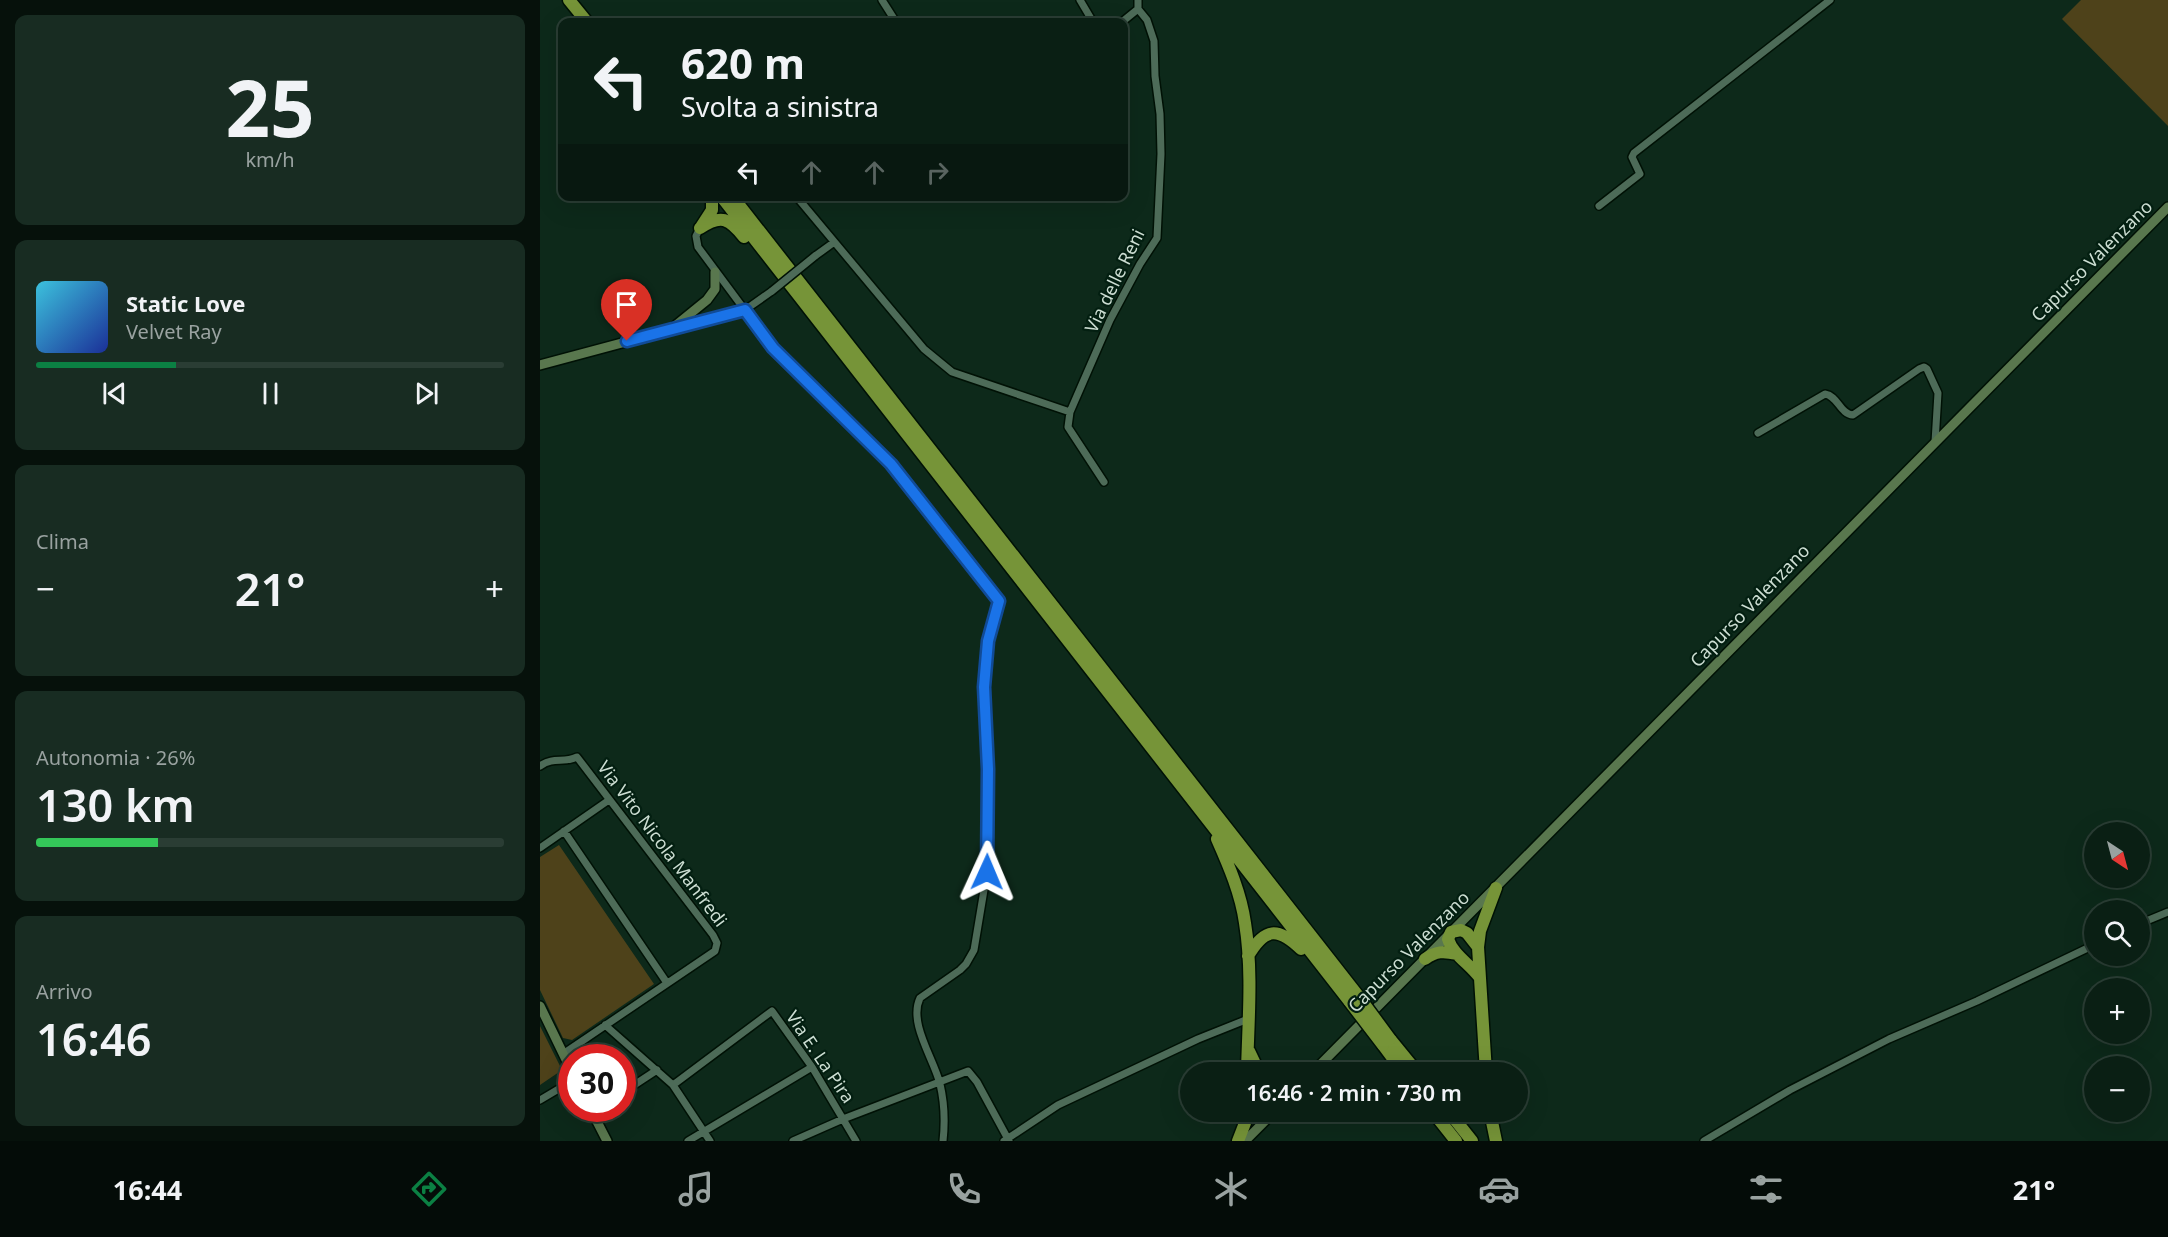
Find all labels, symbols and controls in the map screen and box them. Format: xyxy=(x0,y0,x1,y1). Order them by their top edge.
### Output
text: 620 m xyxy=(681,34,805,91)
icon: left xyxy=(582,42,660,120)
text: 25 xyxy=(225,54,315,160)
text: Svolta a sinistra xyxy=(681,88,879,125)
text: km/h xyxy=(245,146,295,173)
icon: left xyxy=(732,156,765,189)
icon: ahead xyxy=(795,156,828,189)
icon: ahead xyxy=(858,156,891,189)
icon: right xyxy=(921,156,954,189)
street label: Capurso Valenzano xyxy=(2025,194,2157,326)
street label: Via delle Reni xyxy=(1079,225,1150,336)
pin xyxy=(601,279,652,341)
text: Static Love xyxy=(126,288,245,318)
icon: arrive xyxy=(610,288,643,321)
text: Velvet Ray xyxy=(126,318,222,345)
icon: previous xyxy=(98,377,131,410)
icon: pause xyxy=(254,377,287,410)
icon: next xyxy=(410,377,443,410)
text: Clima xyxy=(36,528,89,555)
street label: Capurso Valenzano xyxy=(1684,539,1814,672)
text: 21° xyxy=(235,558,305,619)
text: − xyxy=(36,566,55,611)
text: + xyxy=(485,566,504,611)
text: Autonomia · 26% xyxy=(36,744,195,771)
street label: Via Vito Nicola Manfredi xyxy=(593,756,733,931)
text: 130 km xyxy=(36,774,195,835)
north arrow xyxy=(2084,822,2150,888)
map controls xyxy=(2084,822,2150,1122)
position arrow xyxy=(955,840,1019,904)
street label: Capurso Valenzano xyxy=(1342,885,1474,1017)
button: search xyxy=(2084,900,2150,966)
text: Arrivo xyxy=(36,978,93,1005)
button: + xyxy=(2084,978,2150,1044)
street label: Via E. La Pira xyxy=(781,1006,861,1107)
text: 16:46 xyxy=(36,1008,151,1069)
speed limit sign: 30 xyxy=(558,1044,636,1122)
button: − xyxy=(2084,1056,2150,1122)
text: 16:46 · 2 min · 730 m xyxy=(1246,1077,1462,1107)
icon: directions xyxy=(408,1168,450,1210)
icon: music xyxy=(675,1168,717,1210)
icon: phone xyxy=(943,1168,985,1210)
icon: climate xyxy=(1210,1168,1252,1210)
icon: car xyxy=(1478,1168,1520,1210)
icon: filters xyxy=(1745,1168,1787,1210)
text: 16:44 xyxy=(113,1171,182,1208)
text: 21° xyxy=(2013,1171,2055,1208)

